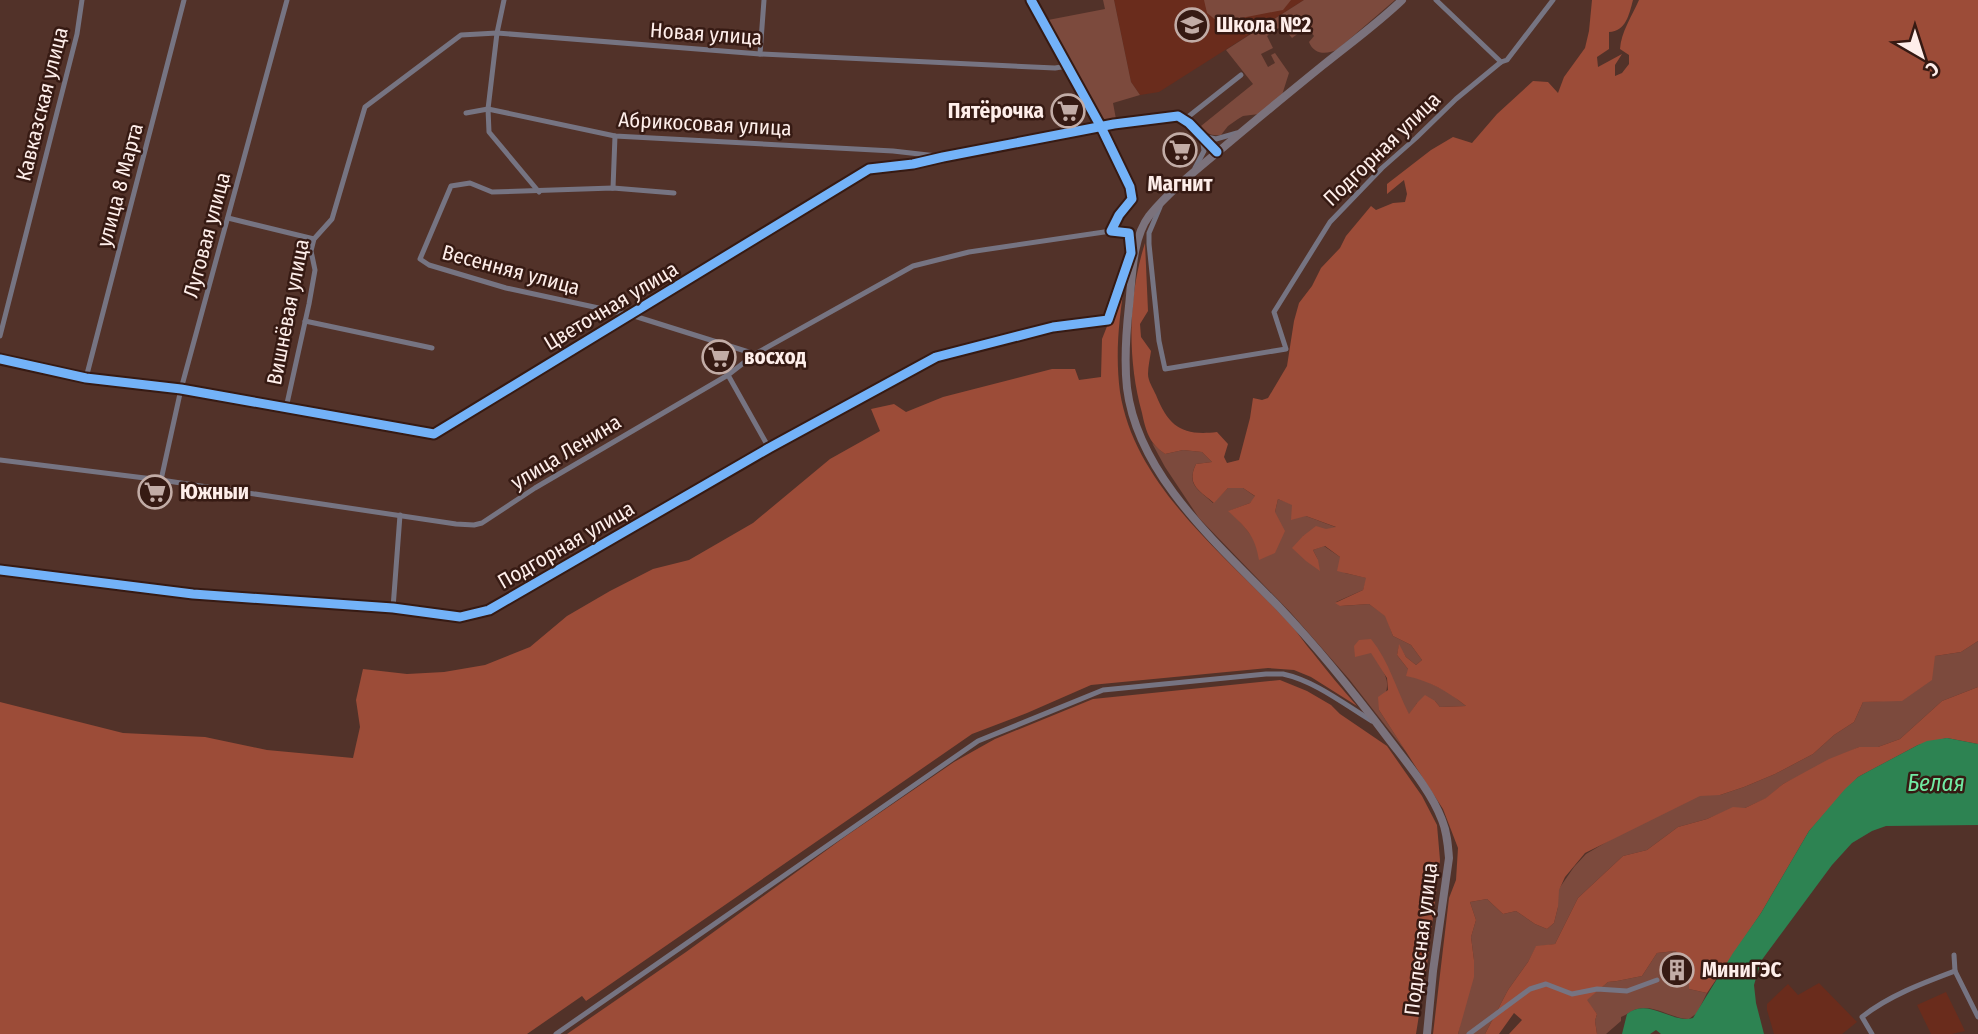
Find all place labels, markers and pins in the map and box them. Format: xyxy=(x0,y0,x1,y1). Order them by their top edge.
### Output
school or university icon: Школа №2 xyxy=(1173,6,1211,44)
place label: Школа №2 xyxy=(1216,12,1312,38)
supermarket icon: Пятёрочка xyxy=(1049,92,1087,130)
place label: Пятёрочка xyxy=(948,98,1044,124)
supermarket icon: Магнит xyxy=(1161,131,1199,169)
place label: Магнит xyxy=(1147,171,1214,197)
supermarket icon: восход xyxy=(700,338,738,376)
place label: восход xyxy=(744,344,806,370)
supermarket icon: Южныи xyxy=(136,473,174,511)
place label: Южныи xyxy=(180,479,249,505)
building icon: МиниГЭС xyxy=(1658,951,1696,989)
place label: МиниГЭС xyxy=(1702,957,1781,983)

